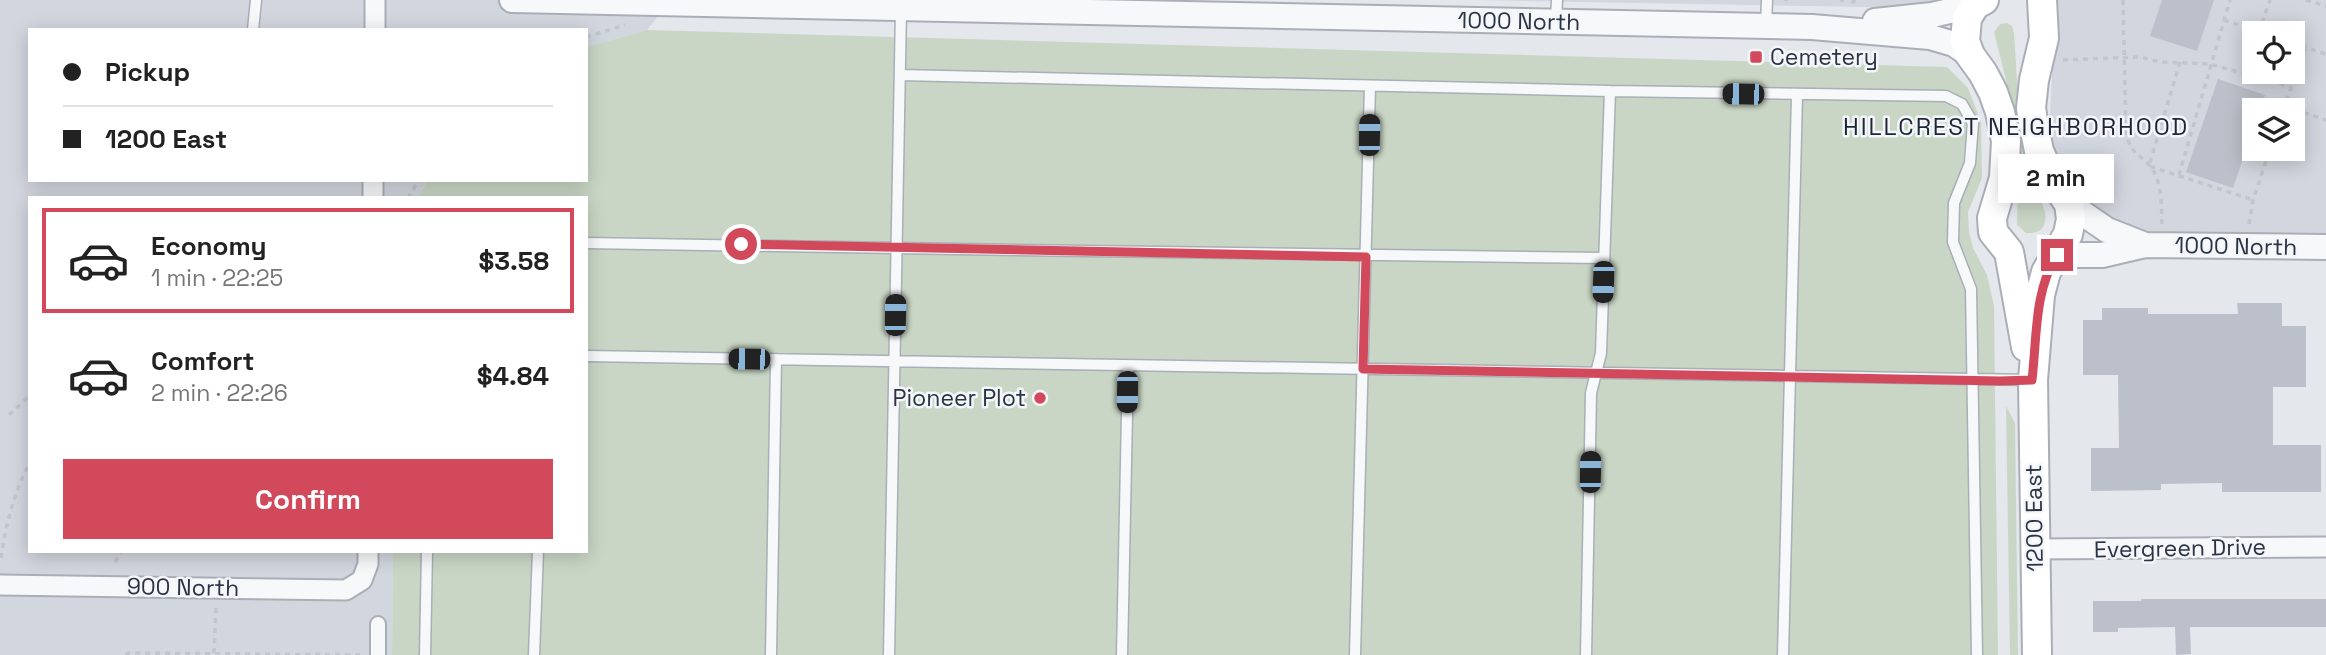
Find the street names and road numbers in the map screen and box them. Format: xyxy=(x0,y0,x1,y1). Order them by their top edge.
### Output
street label: 1000 North xyxy=(1457,5,1581,37)
street label: 1000 North xyxy=(2174,230,2298,262)
street label: 1200 East xyxy=(2018,464,2050,572)
street label: Evergreen Drive xyxy=(2094,532,2266,564)
street label: 900 North xyxy=(127,571,239,603)

